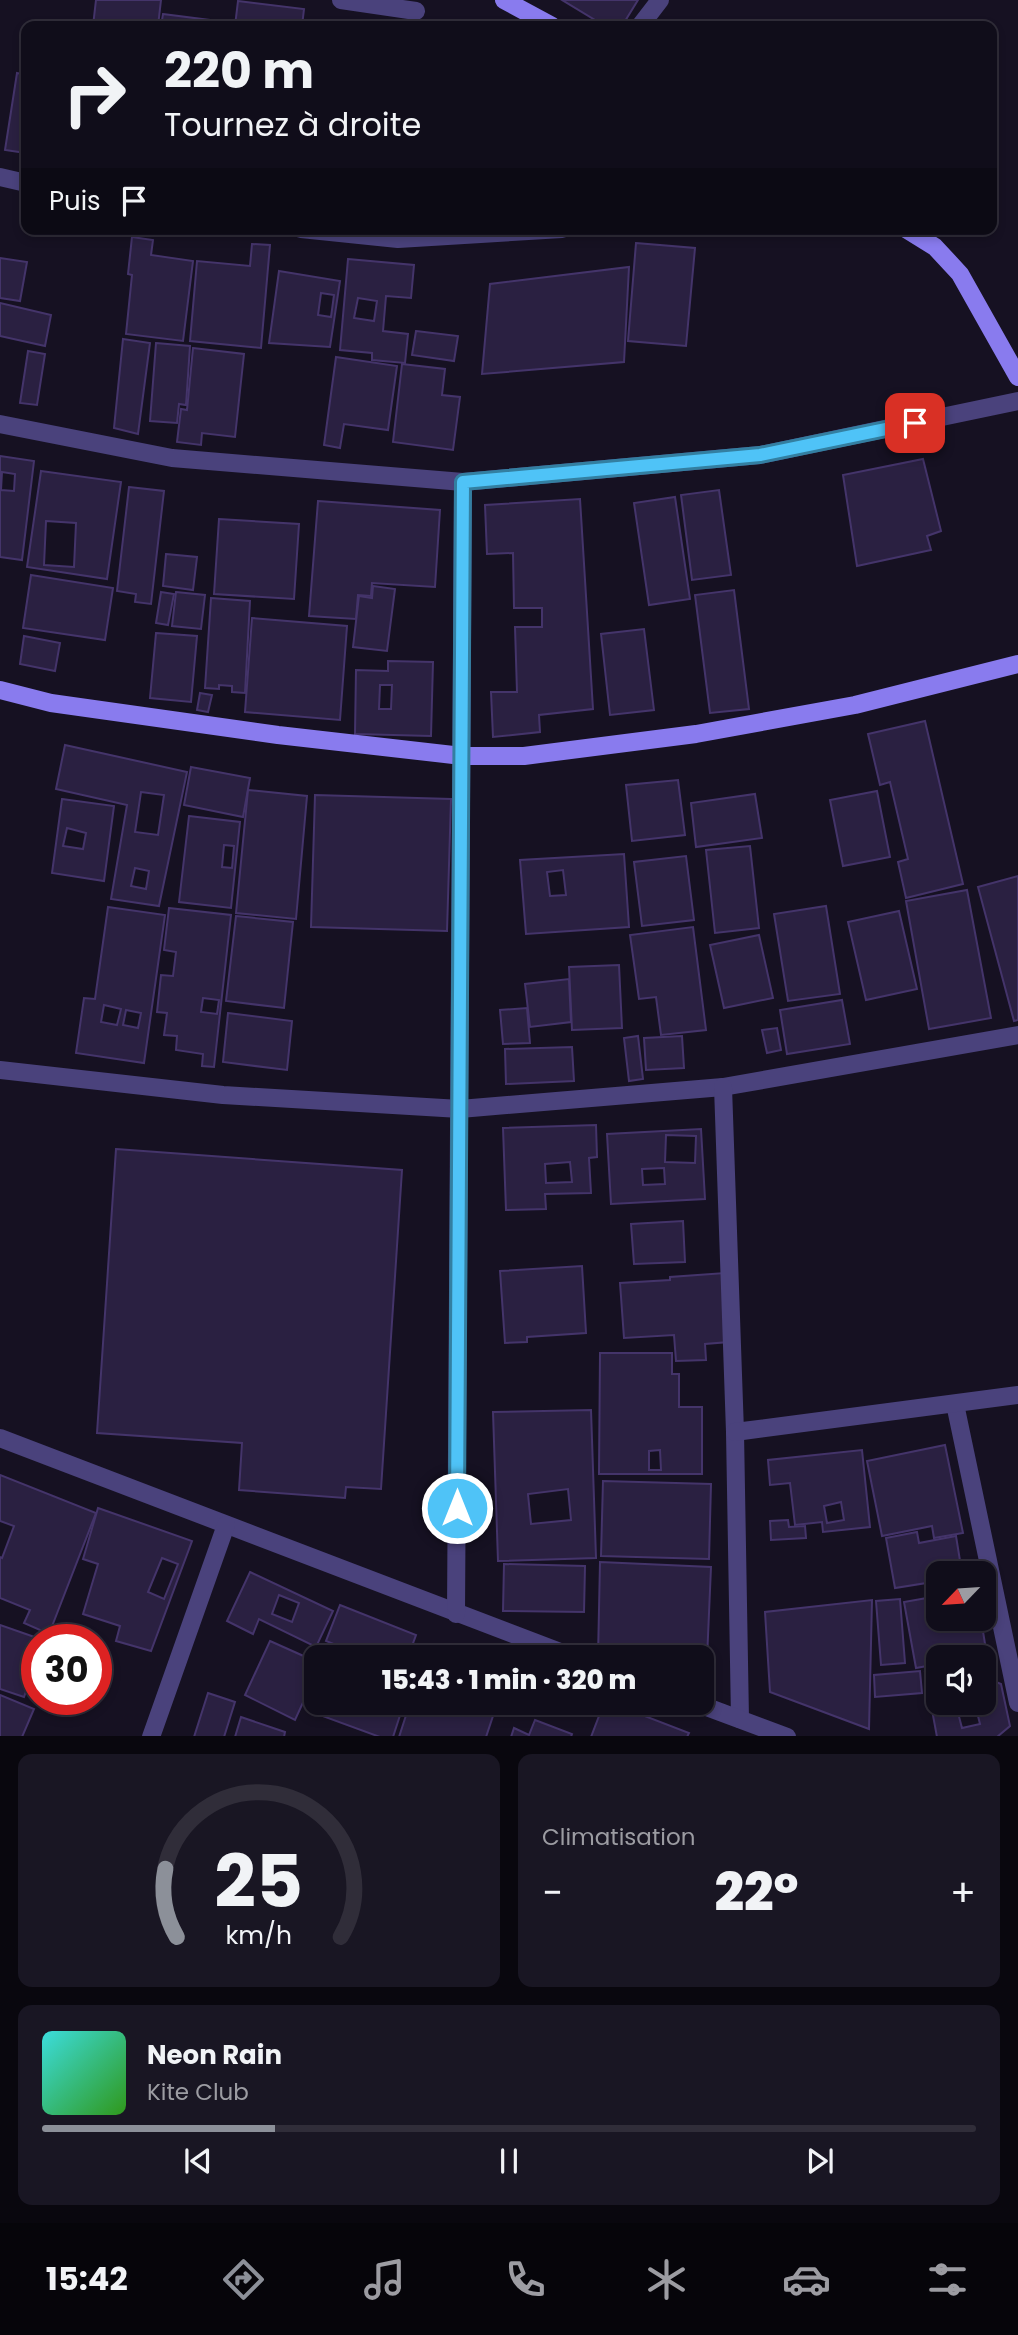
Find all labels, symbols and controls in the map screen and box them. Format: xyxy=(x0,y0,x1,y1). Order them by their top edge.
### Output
text: 220 m xyxy=(164,37,314,105)
icon: right xyxy=(49,49,140,140)
text: Tournez à droite xyxy=(164,102,421,147)
icon: arrive xyxy=(115,182,153,220)
text: Puis xyxy=(49,183,101,219)
pin xyxy=(885,393,945,453)
icon: arrive xyxy=(896,404,934,442)
position arrow xyxy=(420,1471,494,1545)
north arrow xyxy=(926,1561,996,1631)
map controls xyxy=(926,1561,996,1715)
speed limit sign: 30 xyxy=(21,1624,112,1715)
button: sound xyxy=(926,1645,996,1715)
text: 15:43 · 1 min · 320 m xyxy=(382,1662,636,1698)
text: Climatisation xyxy=(542,1821,695,1853)
text: 25 xyxy=(215,1831,303,1932)
text: 22° xyxy=(714,1856,799,1929)
text: − xyxy=(542,1866,563,1919)
text: + xyxy=(950,1866,976,1919)
text: km/h xyxy=(226,1917,292,1952)
text: Neon Rain xyxy=(147,2037,282,2073)
text: Kite Club xyxy=(147,2076,249,2108)
icon: previous xyxy=(179,2142,217,2180)
icon: pause xyxy=(490,2142,528,2180)
icon: next xyxy=(801,2142,839,2180)
icon: directions xyxy=(219,2255,268,2304)
icon: music xyxy=(360,2255,409,2304)
icon: phone xyxy=(501,2255,550,2304)
icon: climate xyxy=(642,2255,691,2304)
icon: car xyxy=(782,2255,831,2304)
icon: filters xyxy=(923,2255,972,2304)
text: 15:42 xyxy=(46,2256,128,2301)

